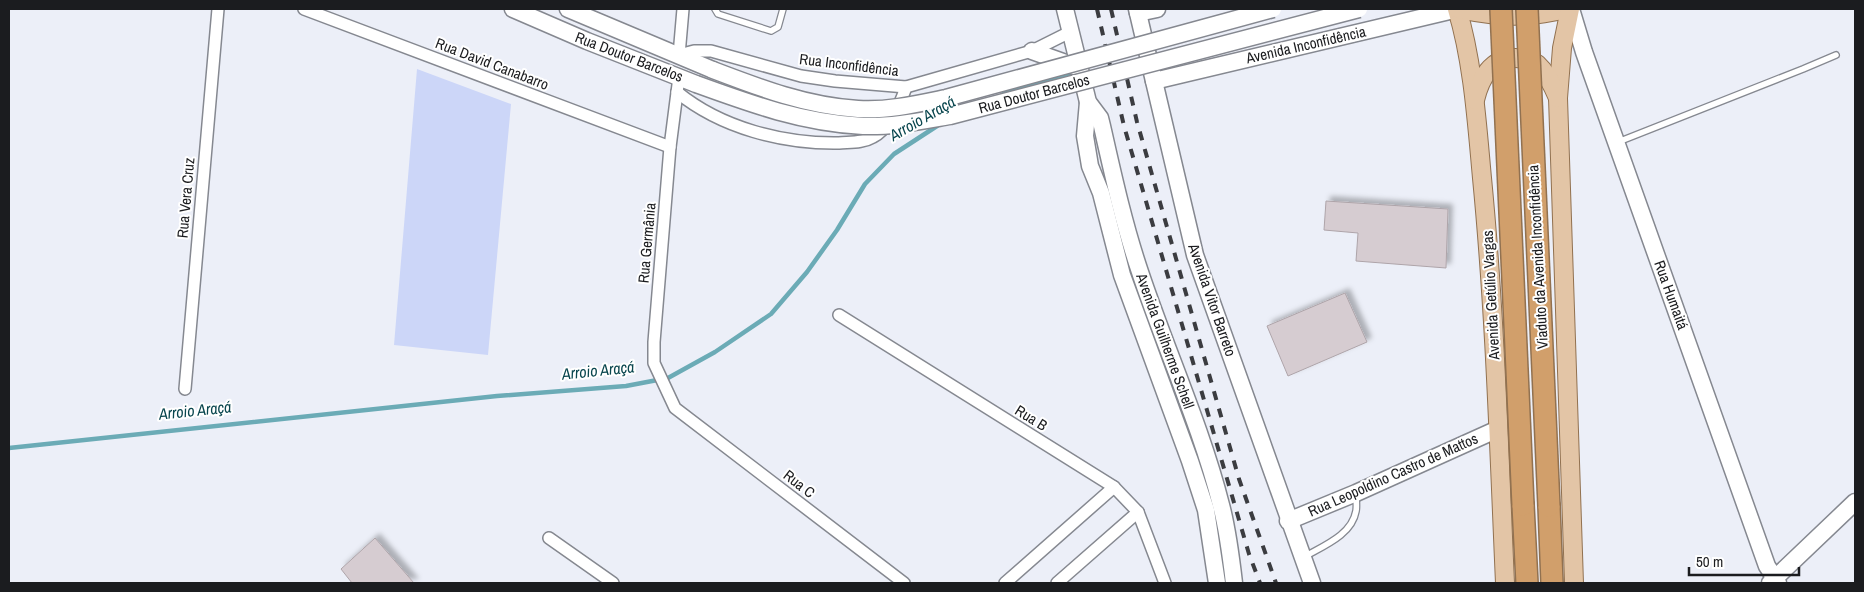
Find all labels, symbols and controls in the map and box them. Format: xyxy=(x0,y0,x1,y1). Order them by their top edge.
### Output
street label: Avenida Inconfidência xyxy=(1243,21,1368,69)
street label: Rua Doutor Barcelos xyxy=(572,26,686,87)
street label: Rua David Canabarro xyxy=(433,32,552,95)
street label: Rua Inconfidência xyxy=(798,48,900,81)
street label: Rua Doutor Barcelos xyxy=(976,69,1092,118)
water label: Arroio Araçá xyxy=(884,90,959,146)
street label: Rua Vera Cruz xyxy=(172,157,199,239)
street label: Viaduto da Avenida Inconfidência xyxy=(1522,164,1553,350)
street label: Rua Germânia xyxy=(633,202,660,284)
street label: Avenida Getúlio Vargas xyxy=(1477,230,1504,361)
street label: Avenida Vitor Barreto xyxy=(1183,240,1242,359)
street label: Rua Humaitá xyxy=(1649,257,1694,333)
street label: Avenida Guilherme Schell xyxy=(1131,269,1200,411)
water label: Arroio Araçá xyxy=(560,355,635,385)
water label: Arroio Araçá xyxy=(157,395,232,425)
street label: Rua B xyxy=(1011,400,1051,436)
street label: Rua Leopoldino Castro de Mattos xyxy=(1305,428,1481,522)
street label: Rua C xyxy=(779,465,820,503)
scale bar xyxy=(1689,544,1799,576)
text: 50 m xyxy=(1696,551,1723,572)

